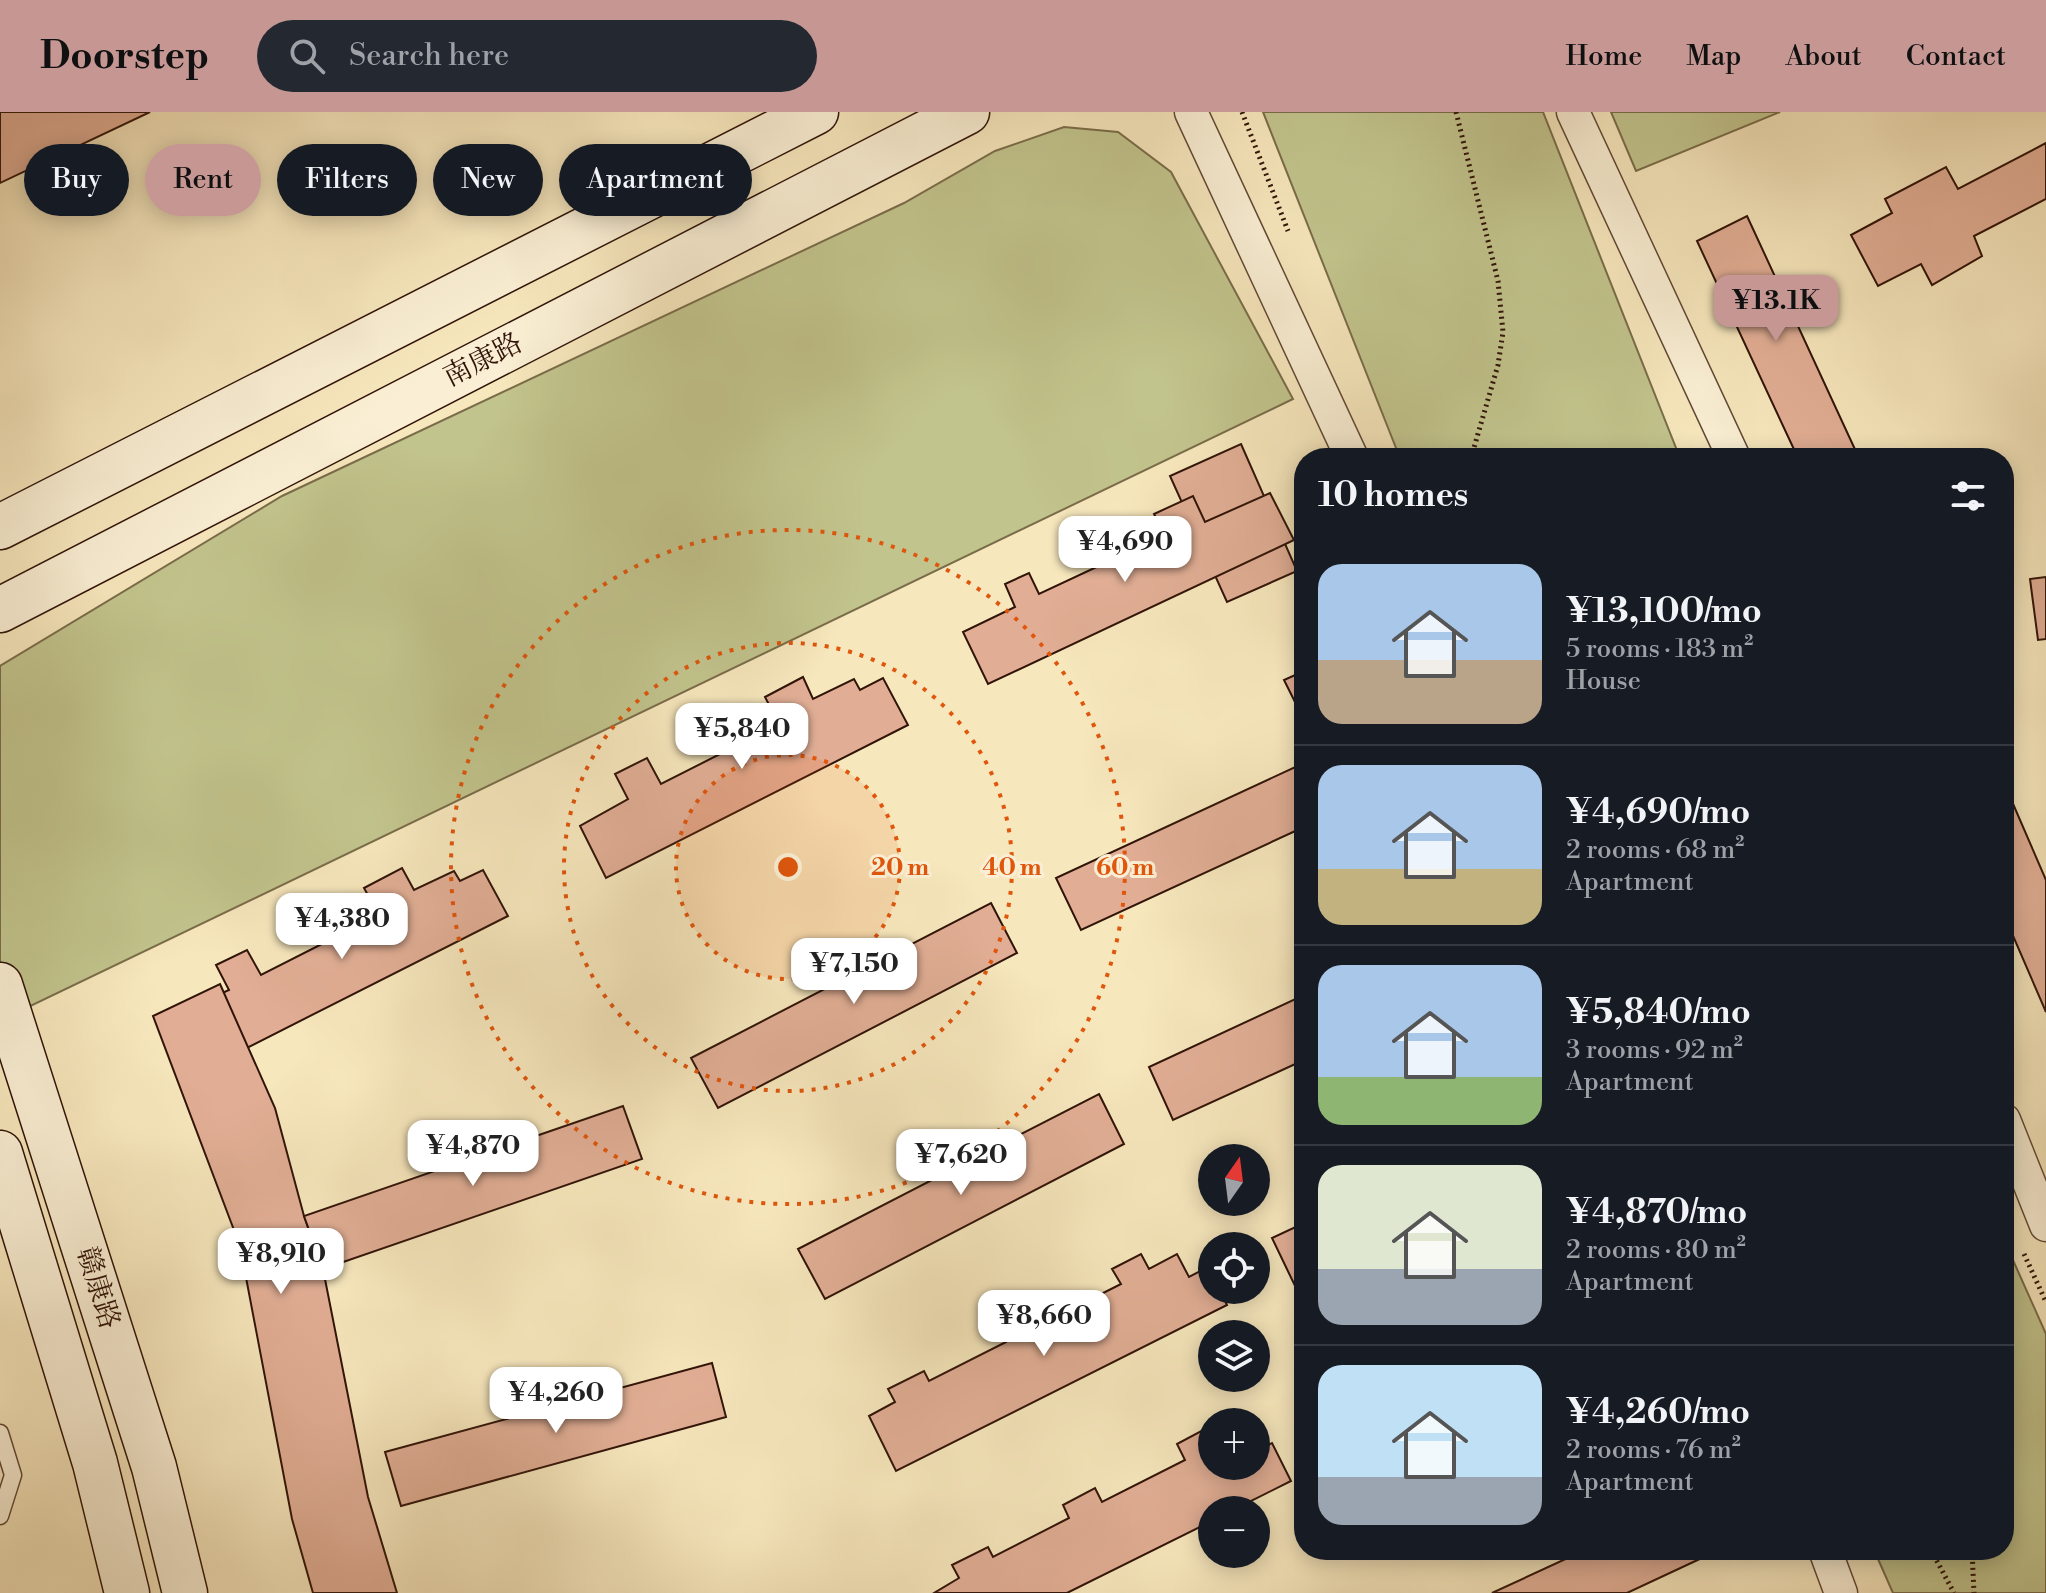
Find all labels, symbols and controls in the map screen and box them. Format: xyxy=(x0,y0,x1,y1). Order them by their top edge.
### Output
search box xyxy=(257,20,817,92)
text: Doorstep xyxy=(40,33,209,80)
icon: search xyxy=(285,34,329,78)
text: Search here xyxy=(349,37,509,75)
text: Home xyxy=(1566,39,1642,74)
text: Map xyxy=(1686,39,1741,74)
text: About xyxy=(1785,39,1862,74)
text: Contact xyxy=(1906,39,2006,74)
chip: Buy xyxy=(24,144,129,216)
chip: Rent xyxy=(145,144,261,216)
chip: Filters xyxy=(277,144,417,216)
chip: New xyxy=(433,144,543,216)
chip: Apartment xyxy=(559,144,752,216)
pin: ¥13.1K xyxy=(1711,275,1841,343)
text: ¥13.1K xyxy=(1732,285,1820,317)
street label: 南康路 xyxy=(438,325,528,395)
icon: filters xyxy=(1946,474,1990,518)
text: 10 homes xyxy=(1318,475,1468,517)
pin: ¥4,690 xyxy=(1060,516,1190,584)
text: ¥4,690 xyxy=(1076,526,1174,558)
text: ¥13,100/mo xyxy=(1566,591,1762,633)
icon: home xyxy=(1382,596,1478,692)
text: 5 rooms · 183 m² xyxy=(1566,633,1753,665)
text: House xyxy=(1566,665,1641,697)
pin: ¥5,840 xyxy=(677,703,807,771)
text: ¥5,840 xyxy=(693,713,791,745)
text: ¥4,690/mo xyxy=(1566,792,1750,834)
icon: home xyxy=(1382,797,1478,893)
text: 2 rooms · 68 m² xyxy=(1566,834,1744,866)
centre of rings xyxy=(774,853,802,881)
text: 20 m xyxy=(871,853,929,883)
text: 40 m xyxy=(982,853,1042,883)
text: 60 m xyxy=(1096,853,1154,883)
text: Apartment xyxy=(1566,866,1694,898)
pin: ¥4,380 xyxy=(277,893,407,961)
text: ¥4,380 xyxy=(294,903,390,935)
pin: ¥7,150 xyxy=(789,938,919,1006)
text: ¥7,150 xyxy=(809,948,899,980)
text: ¥5,840/mo xyxy=(1566,992,1751,1034)
icon: home xyxy=(1382,997,1478,1093)
text: 3 rooms · 92 m² xyxy=(1566,1034,1743,1066)
text: Apartment xyxy=(1566,1066,1694,1098)
pin: ¥4,870 xyxy=(408,1120,538,1188)
pin: ¥7,620 xyxy=(896,1129,1026,1197)
text: ¥4,870 xyxy=(426,1130,520,1162)
text: ¥7,620 xyxy=(914,1139,1008,1171)
north arrow xyxy=(1198,1144,1270,1216)
map controls xyxy=(1198,1144,1270,1568)
text: ¥4,870/mo xyxy=(1566,1192,1747,1234)
icon: home xyxy=(1382,1197,1478,1293)
pin: ¥8,910 xyxy=(216,1228,346,1296)
button: locate xyxy=(1198,1232,1270,1304)
text: 2 rooms · 80 m² xyxy=(1566,1234,1746,1266)
text: ¥8,910 xyxy=(236,1238,326,1270)
street label: 赣康路 xyxy=(69,1243,127,1333)
text: Apartment xyxy=(1566,1266,1694,1298)
pin: ¥8,660 xyxy=(979,1290,1109,1358)
text: ¥8,660 xyxy=(996,1300,1092,1332)
button: layers xyxy=(1198,1320,1270,1392)
pin: ¥4,260 xyxy=(491,1367,621,1435)
text: ¥4,260 xyxy=(508,1377,604,1409)
text: ¥4,260/mo xyxy=(1566,1392,1750,1434)
icon: home xyxy=(1382,1397,1478,1493)
button: + xyxy=(1198,1408,1270,1480)
text: 2 rooms · 76 m² xyxy=(1566,1434,1741,1466)
text: Apartment xyxy=(1566,1466,1694,1498)
button: − xyxy=(1198,1496,1270,1568)

